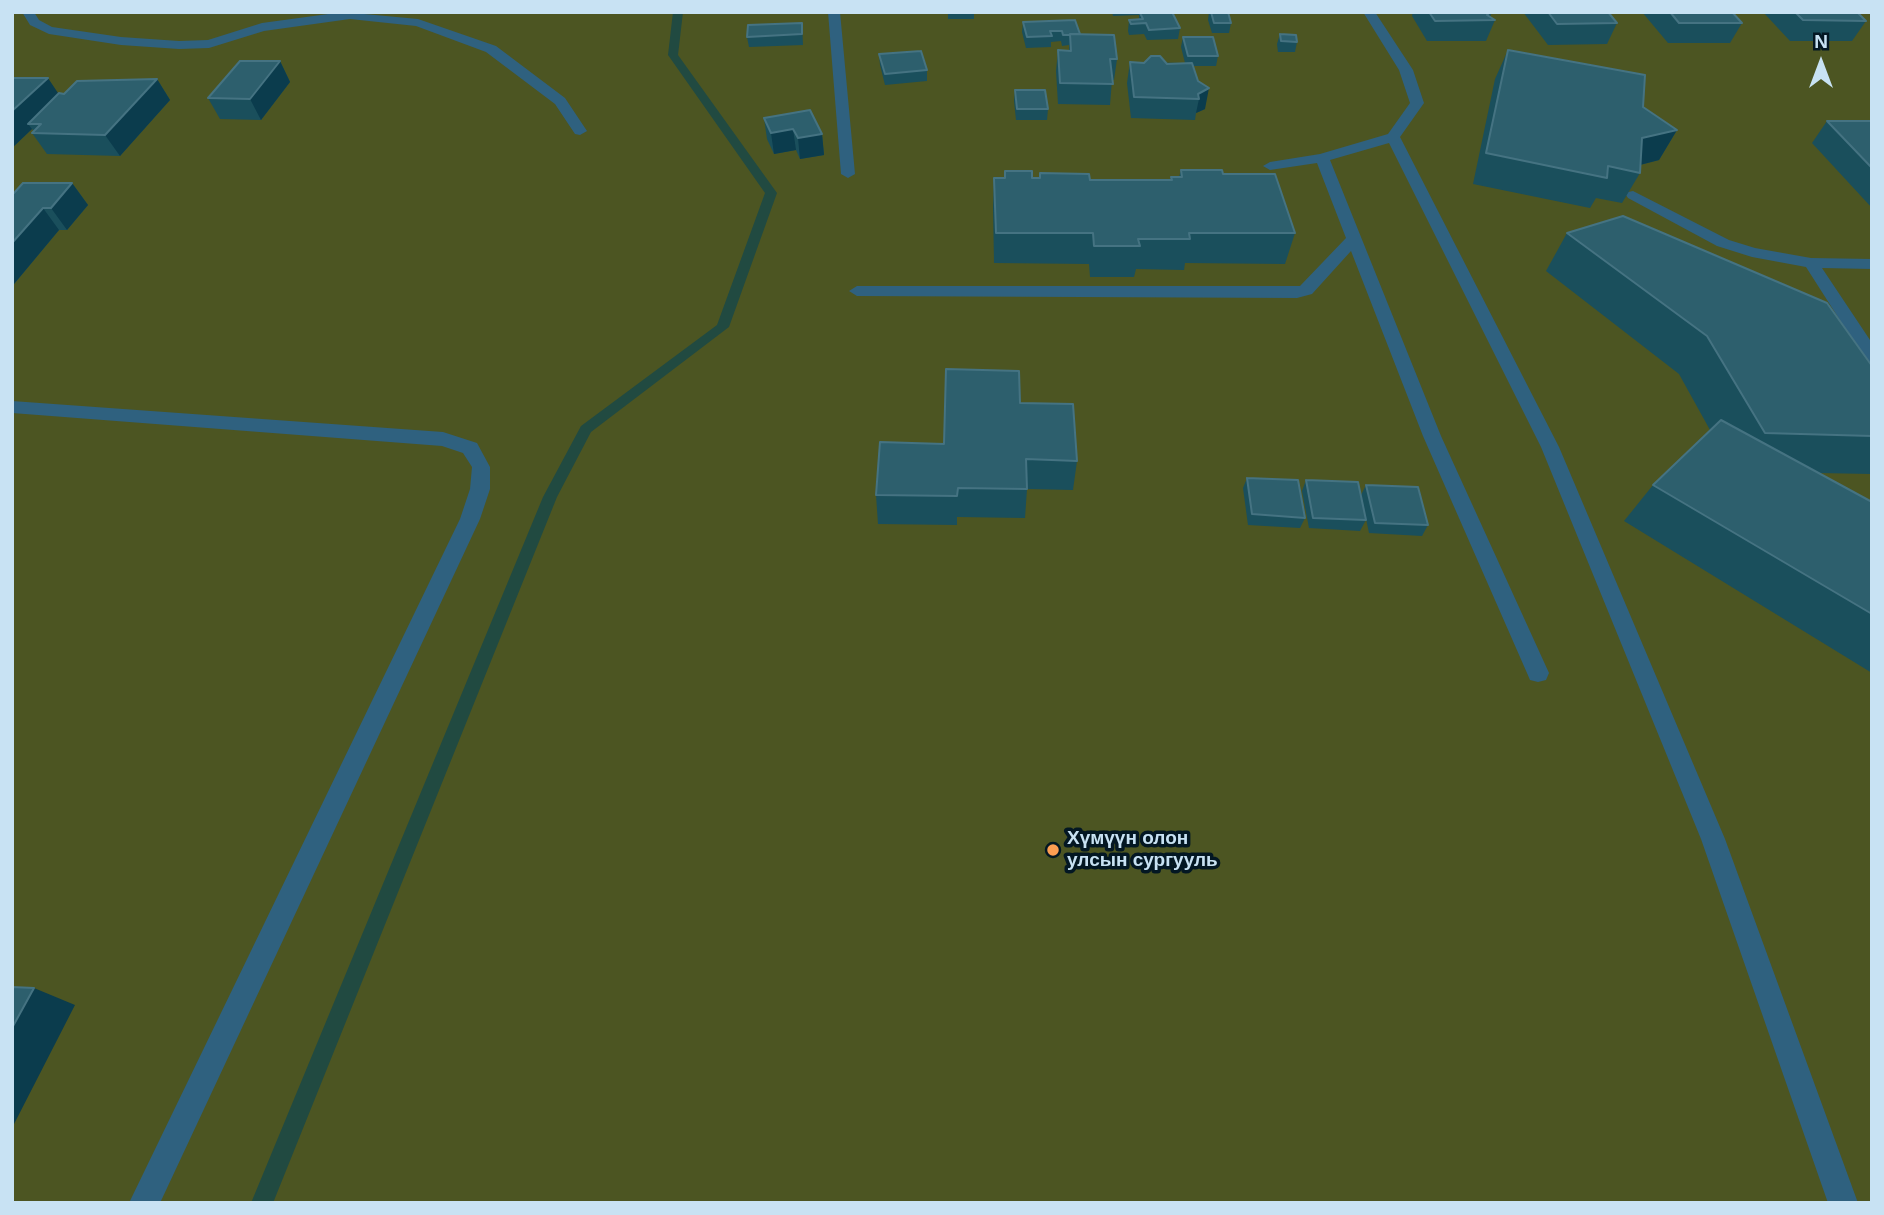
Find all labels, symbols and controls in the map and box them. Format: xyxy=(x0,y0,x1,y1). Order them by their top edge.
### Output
north arrow xyxy=(1786,28,1856,98)
text: N xyxy=(1814,31,1828,52)
place label: Хүмүүн олон улсын сургууль xyxy=(1067,828,1218,872)
marker: Хүмүүн олон улсын сургууль xyxy=(1045,842,1061,858)

